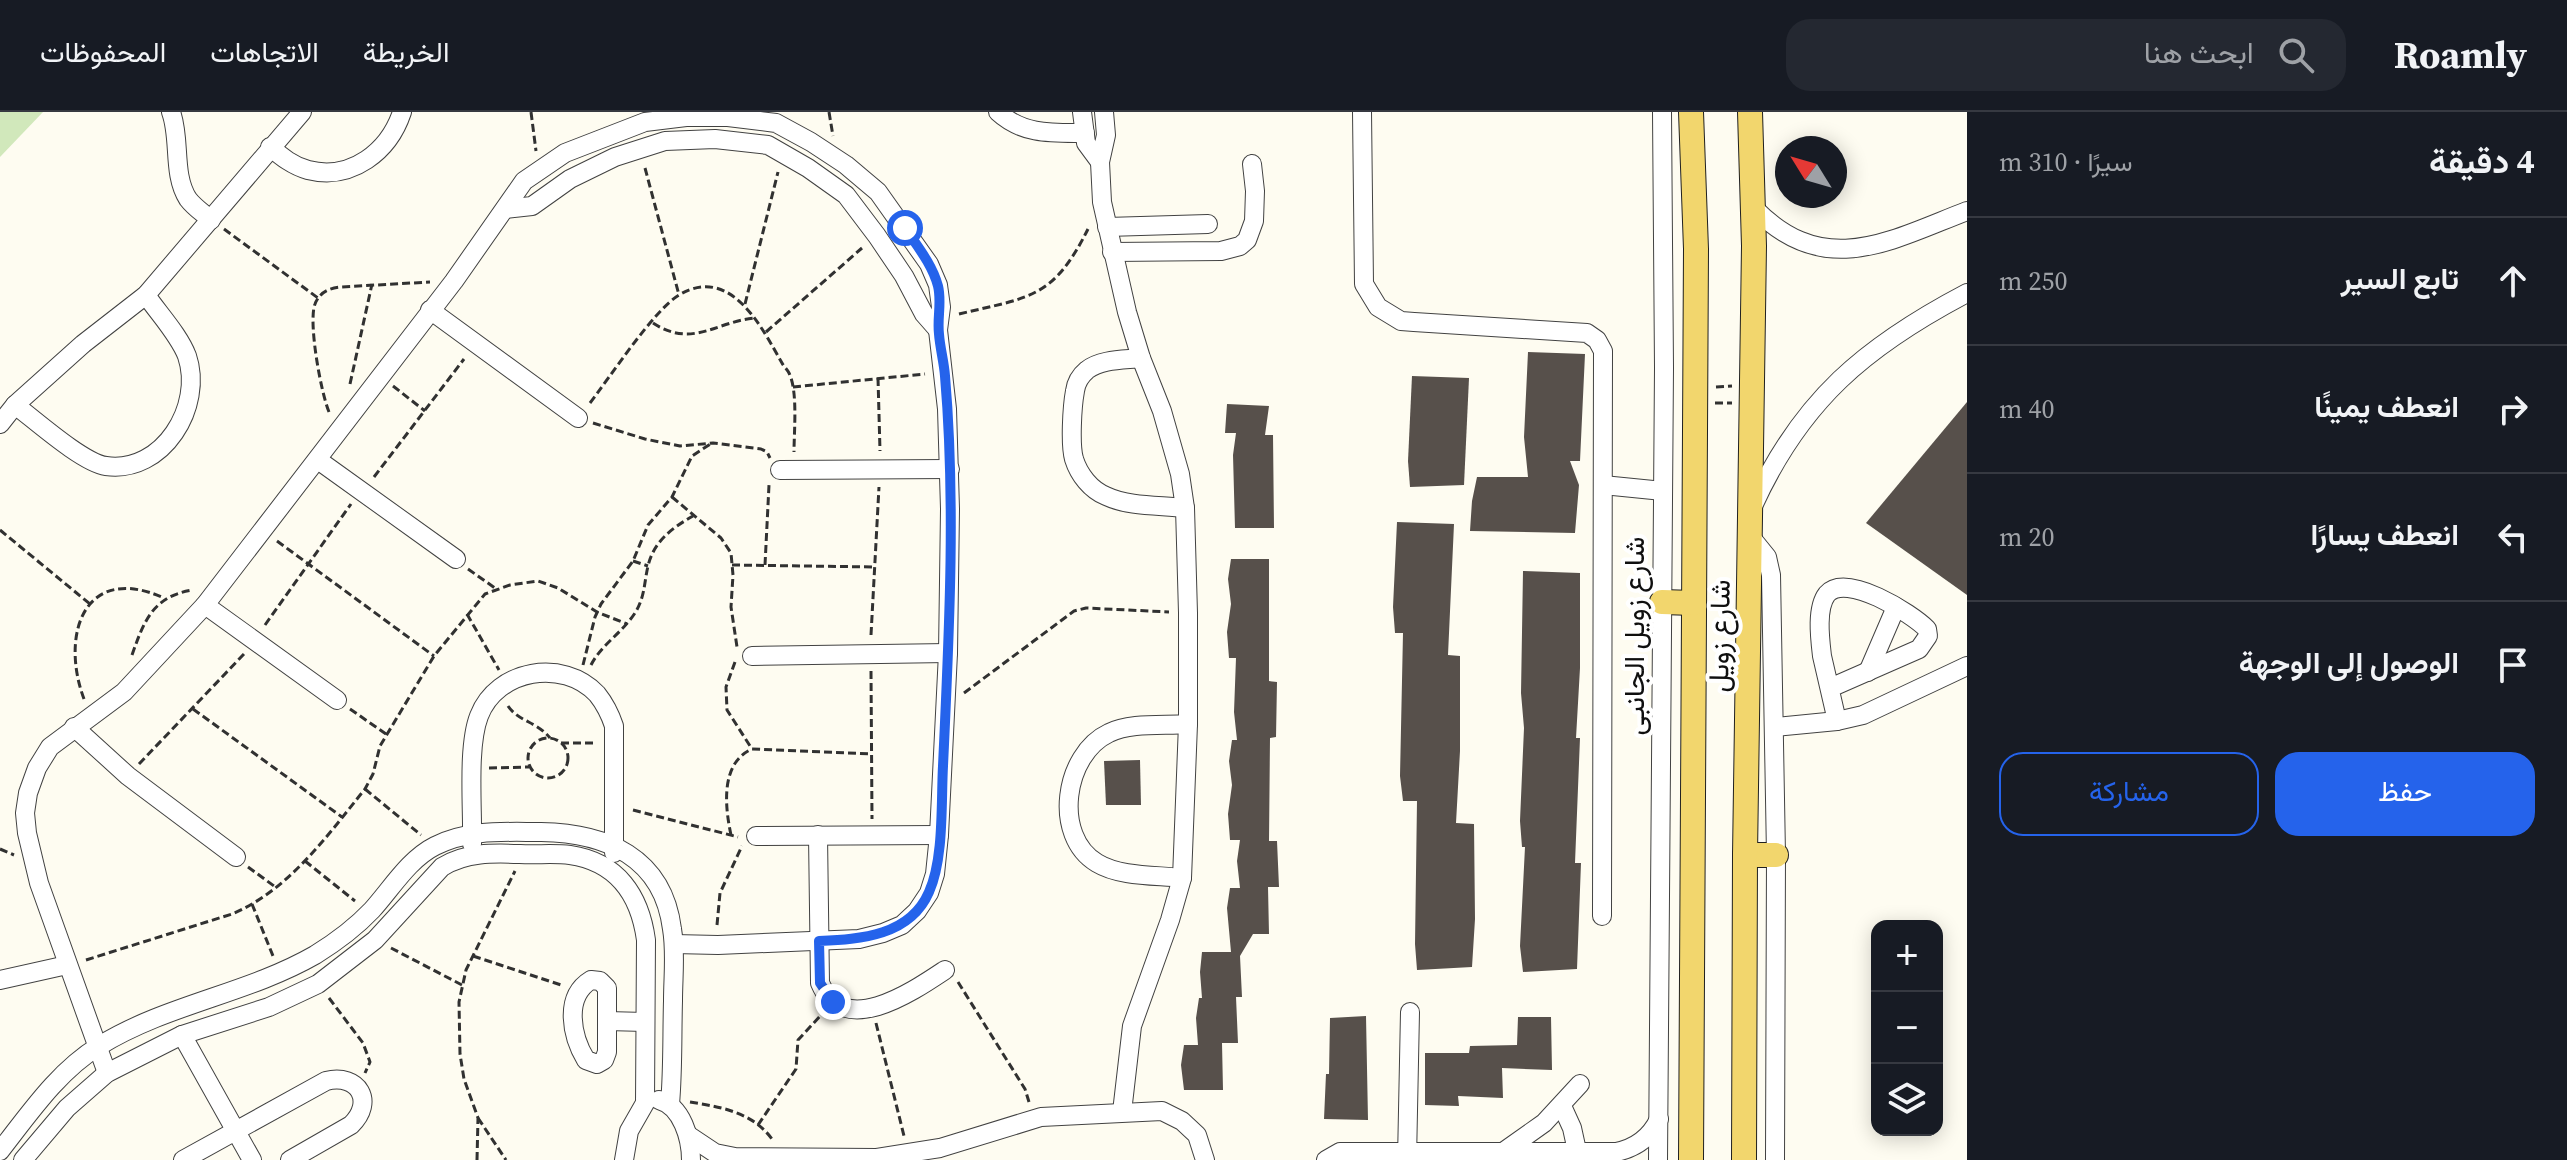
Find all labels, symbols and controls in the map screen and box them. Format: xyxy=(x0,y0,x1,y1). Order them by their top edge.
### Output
search box xyxy=(1786,19,2346,91)
text: Roamly xyxy=(2394,29,2527,81)
text: ابحث هنا xyxy=(2144,32,2254,73)
text: المحفوظات xyxy=(40,33,166,71)
text: الاتجاهات xyxy=(210,33,319,71)
text: الخريطة xyxy=(363,33,449,71)
icon: search xyxy=(2274,33,2318,77)
north arrow xyxy=(1775,136,1847,208)
text: 4 دقيقة xyxy=(2429,138,2535,184)
text: سيرًا · 310 m xyxy=(1999,144,2133,180)
route start xyxy=(887,210,923,246)
text: تابع السير xyxy=(2341,258,2459,299)
icon: ahead xyxy=(2491,259,2535,303)
text: 250 m xyxy=(1999,263,2068,299)
text: انعطف يمينًا xyxy=(2314,386,2459,427)
icon: right xyxy=(2491,387,2535,431)
text: 40 m xyxy=(1999,391,2055,427)
text: انعطف يسارًا xyxy=(2311,514,2459,555)
icon: left xyxy=(2491,515,2535,559)
text: 20 m xyxy=(1999,519,2055,555)
street label: شارع زويل الجانبى xyxy=(1615,537,1653,735)
street label: شارع زويل xyxy=(1699,579,1739,693)
text: الوصول إلى الوجهة xyxy=(2239,642,2459,683)
icon: arrive xyxy=(2491,643,2535,687)
button: مشاركة xyxy=(1999,752,2259,836)
button: حفظ xyxy=(2275,752,2535,836)
map controls xyxy=(1871,920,1943,1136)
button: + xyxy=(1871,920,1943,992)
route end xyxy=(815,984,851,1020)
button: − xyxy=(1871,992,1943,1064)
button: layers xyxy=(1871,1064,1943,1136)

